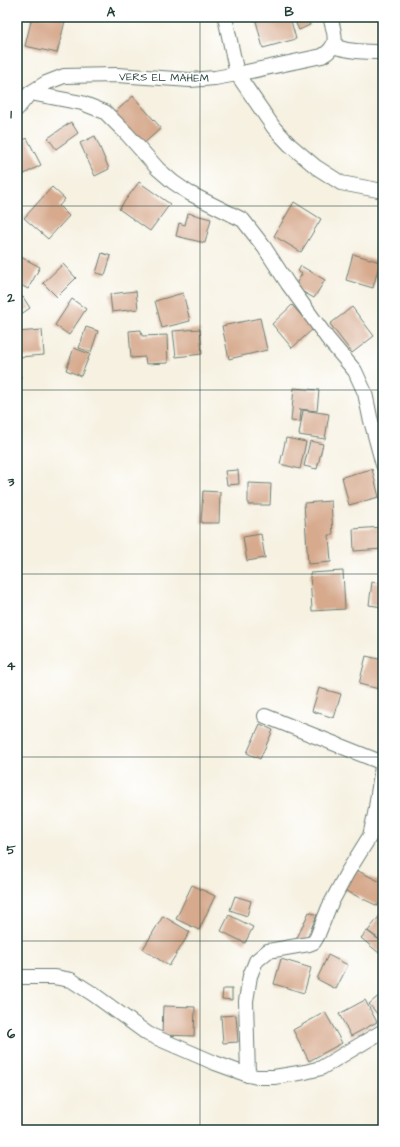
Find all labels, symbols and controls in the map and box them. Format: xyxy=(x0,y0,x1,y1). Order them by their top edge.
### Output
text: A xyxy=(107,3,116,21)
text: B xyxy=(284,3,294,21)
street label: VERS EL MAHEM xyxy=(119,69,209,86)
text: 1 xyxy=(10,105,12,123)
text: 2 xyxy=(6,289,15,307)
text: 3 xyxy=(7,473,15,491)
text: 4 xyxy=(7,657,16,675)
text: 5 xyxy=(6,841,16,859)
text: 6 xyxy=(7,1025,16,1043)

